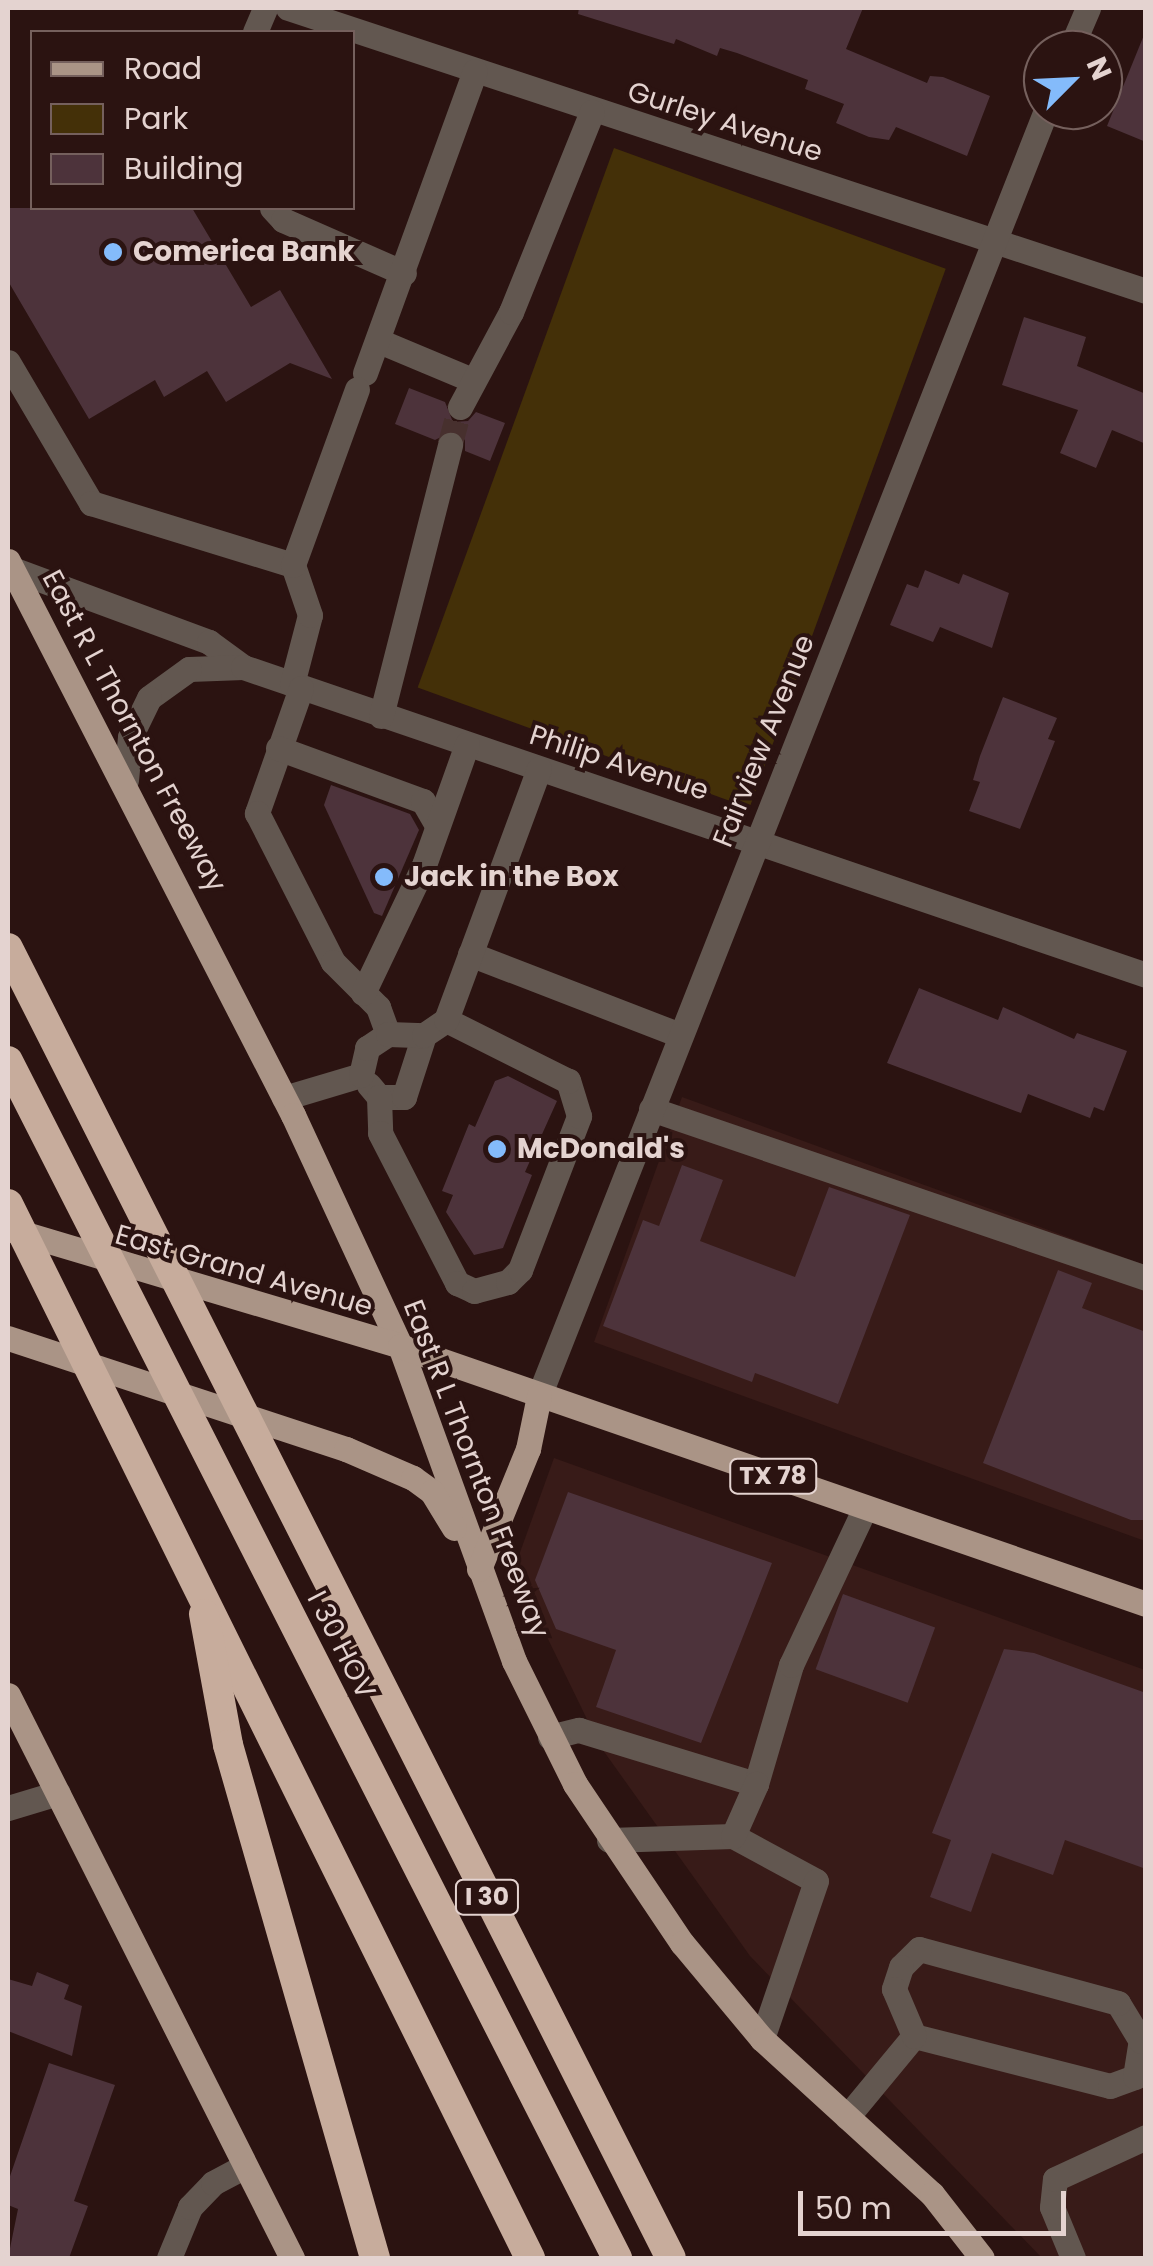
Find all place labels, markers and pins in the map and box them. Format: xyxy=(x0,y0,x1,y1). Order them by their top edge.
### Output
place label: Comerica Bank xyxy=(133,235,355,269)
marker: Comerica Bank xyxy=(102,241,124,263)
place label: Jack in the Box xyxy=(404,860,619,894)
marker: Jack in the Box xyxy=(373,866,395,888)
place label: McDonald's xyxy=(517,1132,685,1166)
marker: McDonald's xyxy=(486,1138,508,1160)

